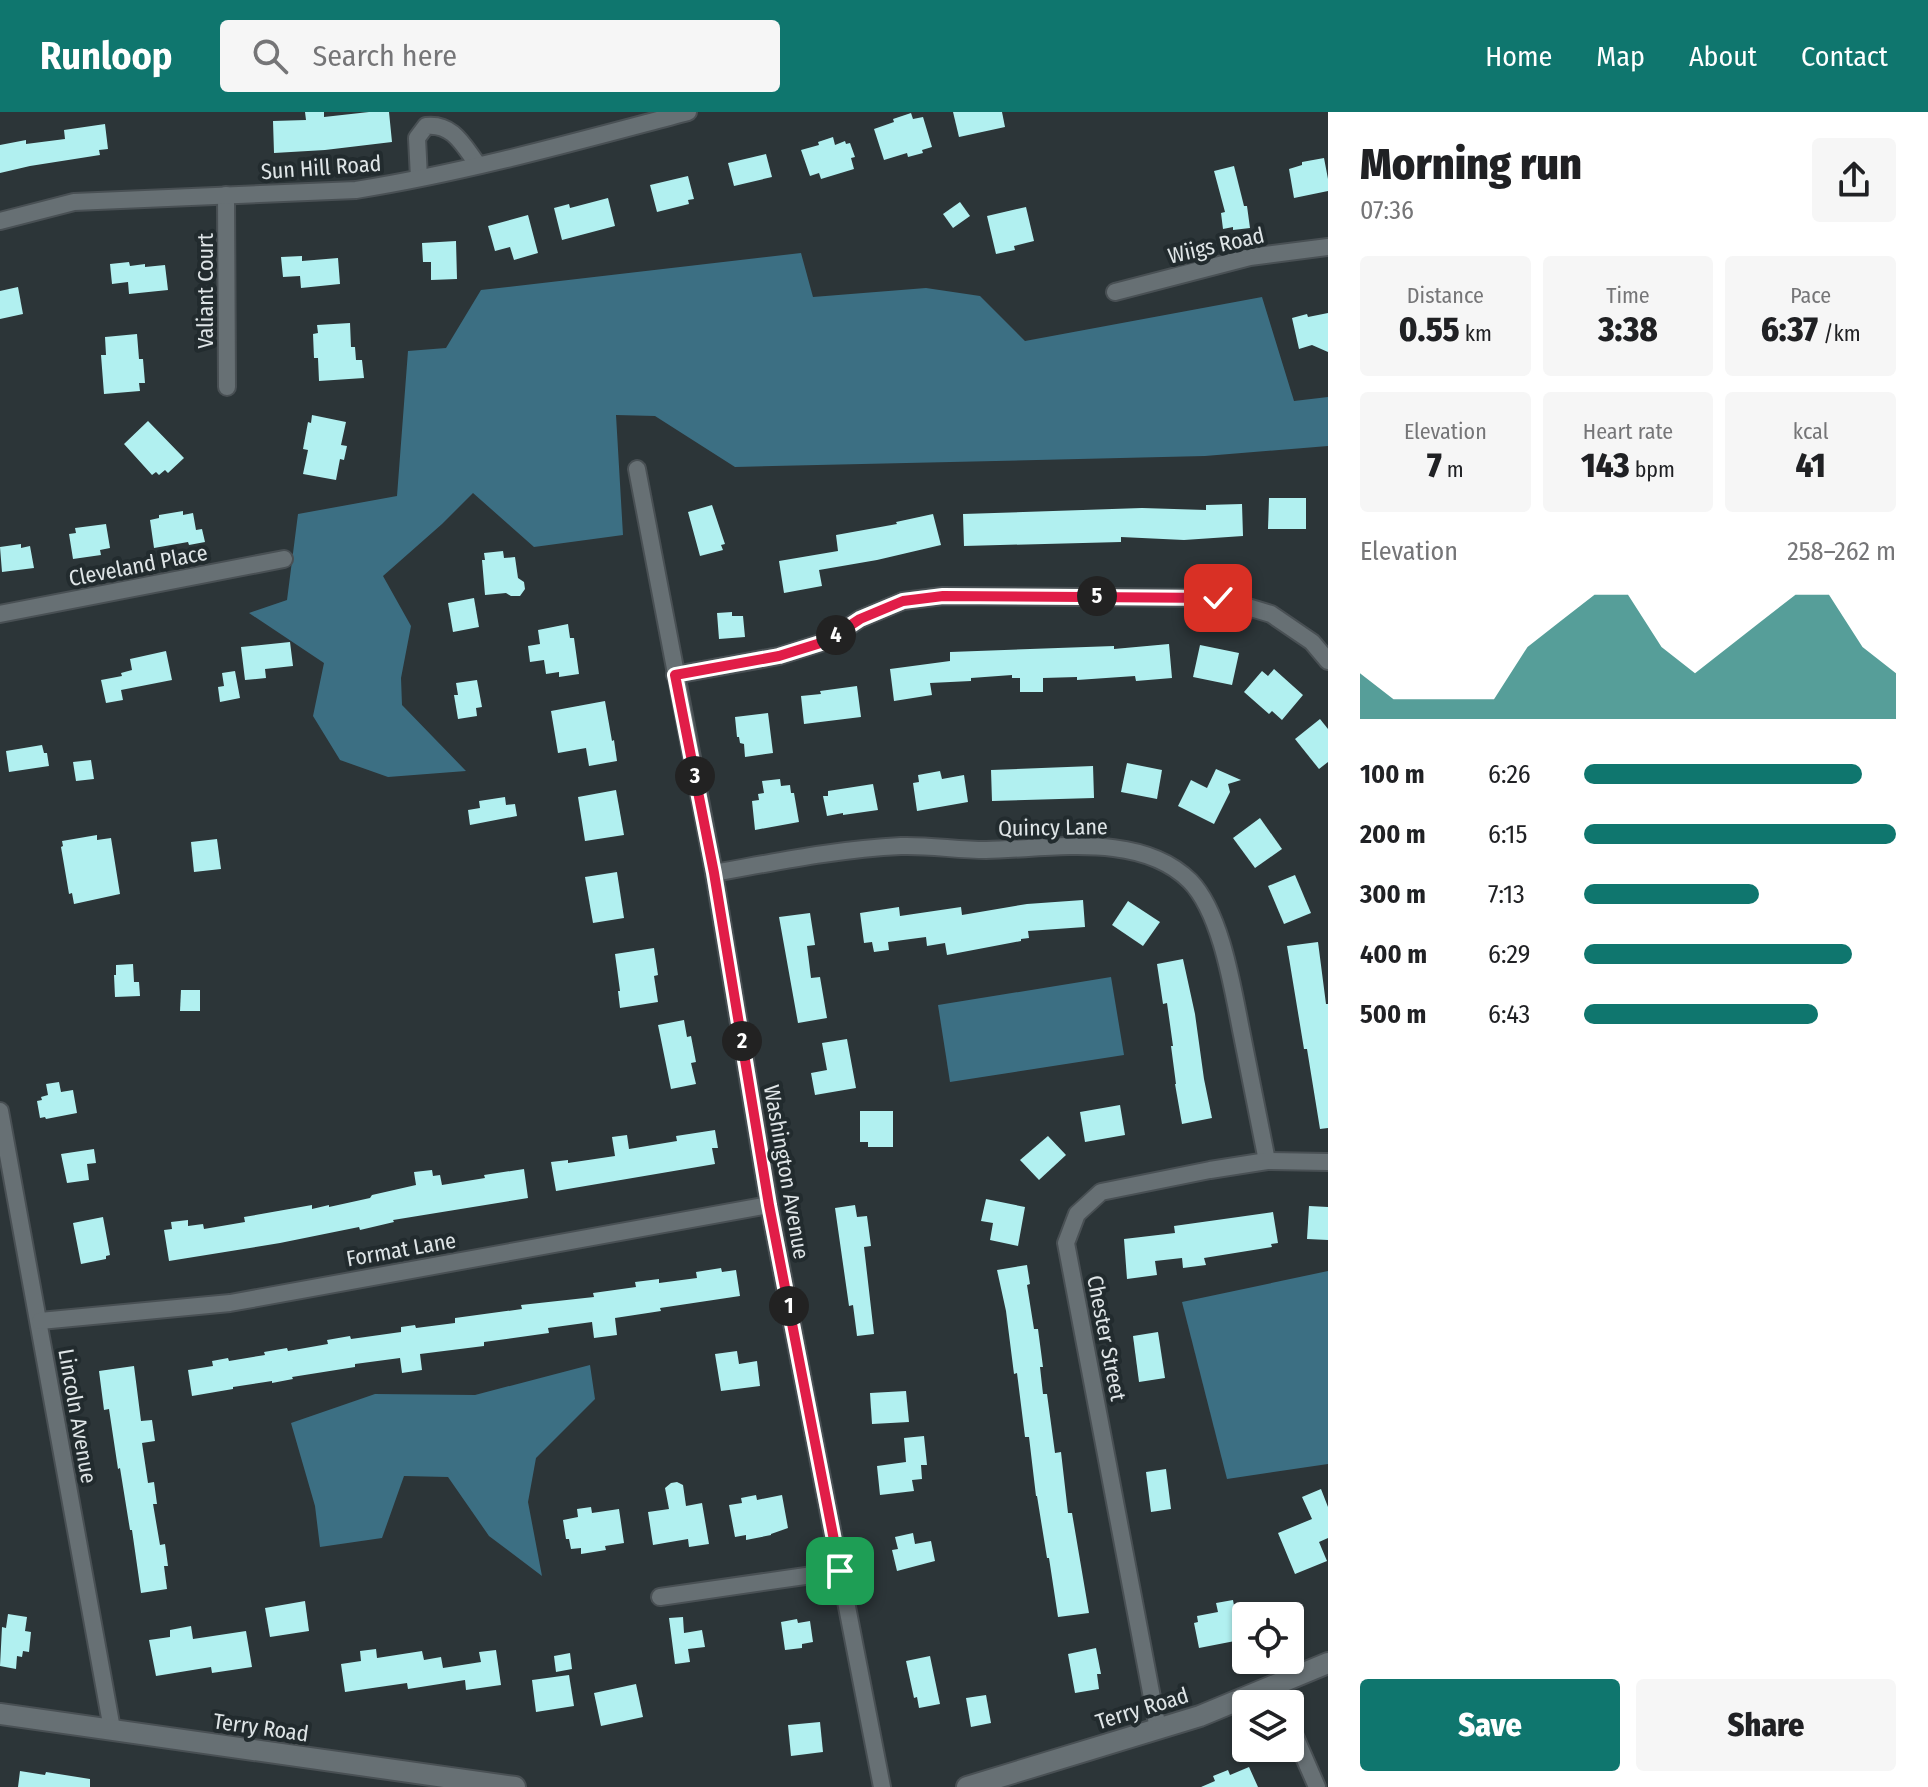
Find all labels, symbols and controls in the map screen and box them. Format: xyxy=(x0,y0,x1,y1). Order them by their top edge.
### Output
search box xyxy=(220,20,780,92)
text: Runloop xyxy=(40,33,172,79)
icon: search xyxy=(248,34,292,78)
text: Search here xyxy=(312,38,457,74)
text: Home xyxy=(1485,40,1552,73)
text: Map xyxy=(1596,40,1645,73)
text: About xyxy=(1689,40,1757,73)
text: Contact xyxy=(1801,40,1888,73)
text: Morning run xyxy=(1360,138,1582,191)
button: share xyxy=(1812,138,1896,222)
street label: Sun Hill Road xyxy=(260,150,382,185)
text: 07:36 xyxy=(1360,195,1414,226)
street label: Wiigs Road xyxy=(1165,221,1267,270)
street label: Valiant Court xyxy=(192,232,219,349)
text: Distance xyxy=(1407,282,1484,309)
text: Time xyxy=(1606,282,1650,309)
text: Pace xyxy=(1790,282,1831,309)
text: 0.55 xyxy=(1399,309,1460,350)
text: 3:38 xyxy=(1598,309,1658,350)
text: 6:37 xyxy=(1761,309,1818,350)
text: km xyxy=(1460,320,1492,347)
text: /km xyxy=(1818,320,1861,347)
text: Elevation xyxy=(1404,418,1487,445)
text: Heart rate xyxy=(1583,418,1673,445)
text: kcal xyxy=(1793,418,1828,445)
text: 7 xyxy=(1427,445,1442,486)
text: 143 xyxy=(1581,445,1630,486)
text: 41 xyxy=(1796,445,1826,486)
text: m xyxy=(1442,456,1464,483)
text: bpm xyxy=(1630,456,1675,483)
text: Elevation xyxy=(1360,536,1458,567)
text: 258–262 m xyxy=(1787,536,1896,567)
street label: Cleveland Place xyxy=(66,539,210,592)
pin xyxy=(1184,564,1252,632)
pin: 5 xyxy=(1077,576,1117,616)
icon: check xyxy=(1196,576,1240,620)
text: 5 xyxy=(1092,582,1102,609)
pin: 4 xyxy=(816,615,856,655)
text: 4 xyxy=(830,621,842,648)
pin: 3 xyxy=(675,756,715,796)
text: 100 m xyxy=(1360,759,1425,790)
text: 6:26 xyxy=(1488,759,1531,790)
text: 3 xyxy=(690,762,700,789)
street label: Quincy Lane xyxy=(998,813,1108,842)
text: 200 m xyxy=(1360,819,1426,850)
text: 6:15 xyxy=(1488,819,1527,850)
text: 300 m xyxy=(1360,879,1426,910)
text: 7:13 xyxy=(1488,879,1525,910)
text: 400 m xyxy=(1360,939,1427,970)
text: 6:29 xyxy=(1488,939,1530,970)
text: 500 m xyxy=(1360,999,1426,1030)
text: 6:43 xyxy=(1488,999,1530,1030)
pin: 2 xyxy=(722,1021,762,1061)
text: 2 xyxy=(737,1027,747,1054)
street label: Washington Avenue xyxy=(758,1083,815,1261)
street label: Format Lane xyxy=(344,1227,458,1272)
street label: Chester Street xyxy=(1081,1273,1132,1404)
pin: 1 xyxy=(769,1286,809,1326)
text: 1 xyxy=(784,1292,794,1319)
street label: Lincoln Avenue xyxy=(52,1347,103,1485)
pin xyxy=(806,1537,874,1605)
icon: arrive xyxy=(818,1549,862,1593)
map controls xyxy=(1232,1602,1304,1762)
button: locate xyxy=(1232,1602,1304,1674)
button: Save xyxy=(1360,1679,1620,1771)
button: Share xyxy=(1636,1679,1896,1771)
street label: Terry Road xyxy=(1092,1682,1192,1735)
button: layers xyxy=(1232,1690,1304,1762)
street label: Terry Road xyxy=(212,1707,310,1748)

